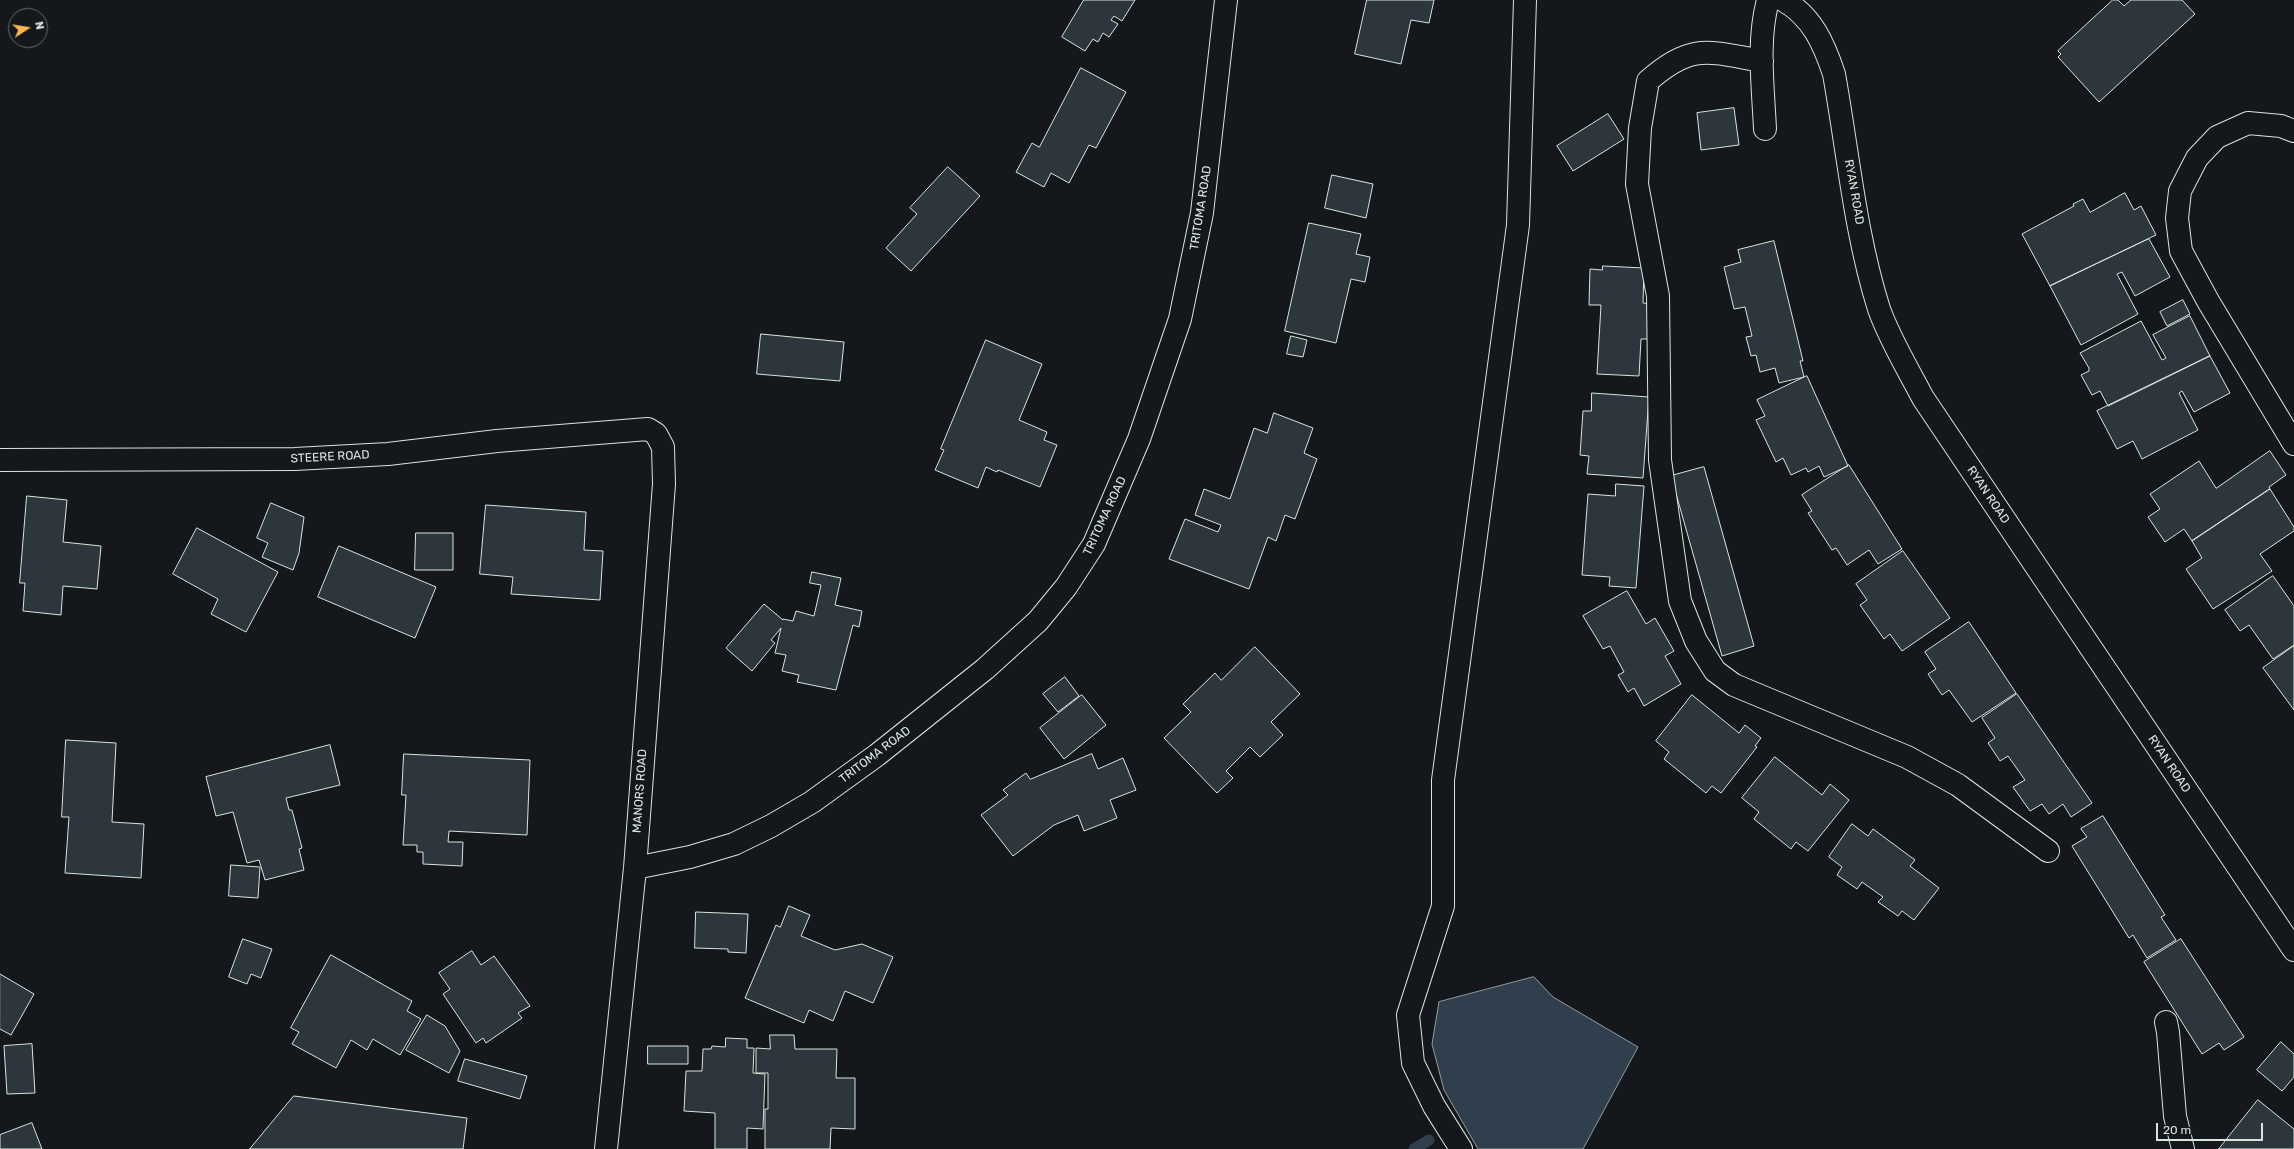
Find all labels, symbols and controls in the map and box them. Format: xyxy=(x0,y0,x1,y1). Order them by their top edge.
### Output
north arrow xyxy=(8,8,48,48)
text: N xyxy=(32,20,46,31)
street label: RYAN ROAD xyxy=(1841,158,1867,226)
street label: TRITOMA ROAD xyxy=(1187,165,1215,251)
street label: STEERE ROAD xyxy=(290,448,370,466)
street label: RYAN ROAD xyxy=(1964,464,2012,526)
street label: TRITOMA ROAD xyxy=(1080,474,1130,558)
street label: TRITOMA ROAD xyxy=(836,723,914,787)
street label: RYAN ROAD xyxy=(2145,733,2193,795)
street label: MANORS ROAD xyxy=(630,748,650,834)
scale bar xyxy=(2158,1115,2265,1141)
text: 20 m xyxy=(2163,1123,2191,1137)

